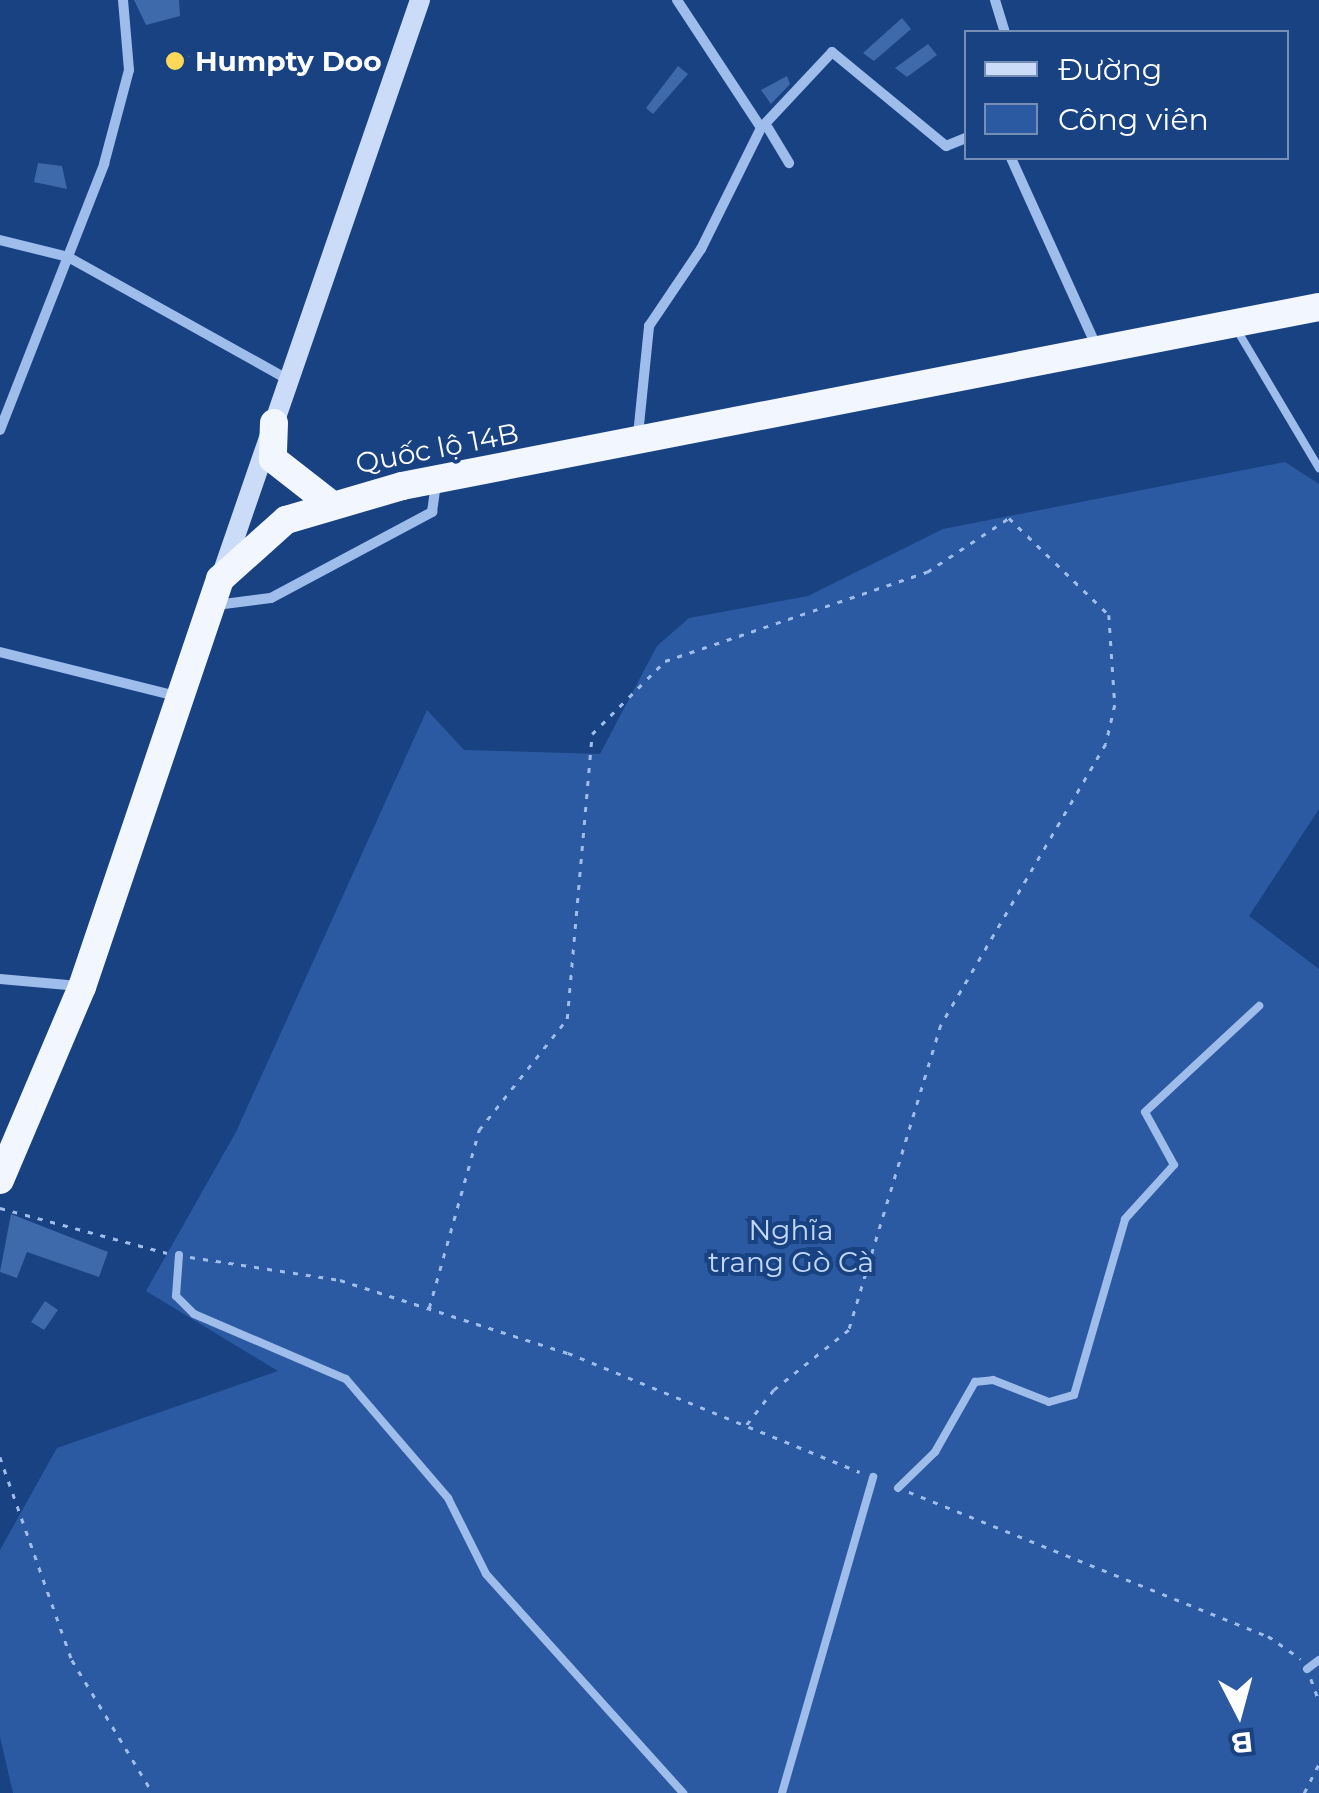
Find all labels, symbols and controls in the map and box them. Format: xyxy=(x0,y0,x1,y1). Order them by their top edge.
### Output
legend xyxy=(964,30,1289,160)
place label: Humpty Doo xyxy=(195,44,382,78)
marker: Humpty Doo xyxy=(164,50,186,72)
text: Đường xyxy=(1058,51,1162,88)
text: Công viên xyxy=(1058,101,1209,138)
street label: Quốc lộ 14B xyxy=(353,416,521,480)
park label: Nghĩa trang Gò Cà xyxy=(708,1213,874,1279)
north arrow xyxy=(1189,1663,1289,1763)
text: B xyxy=(1230,1725,1255,1761)

